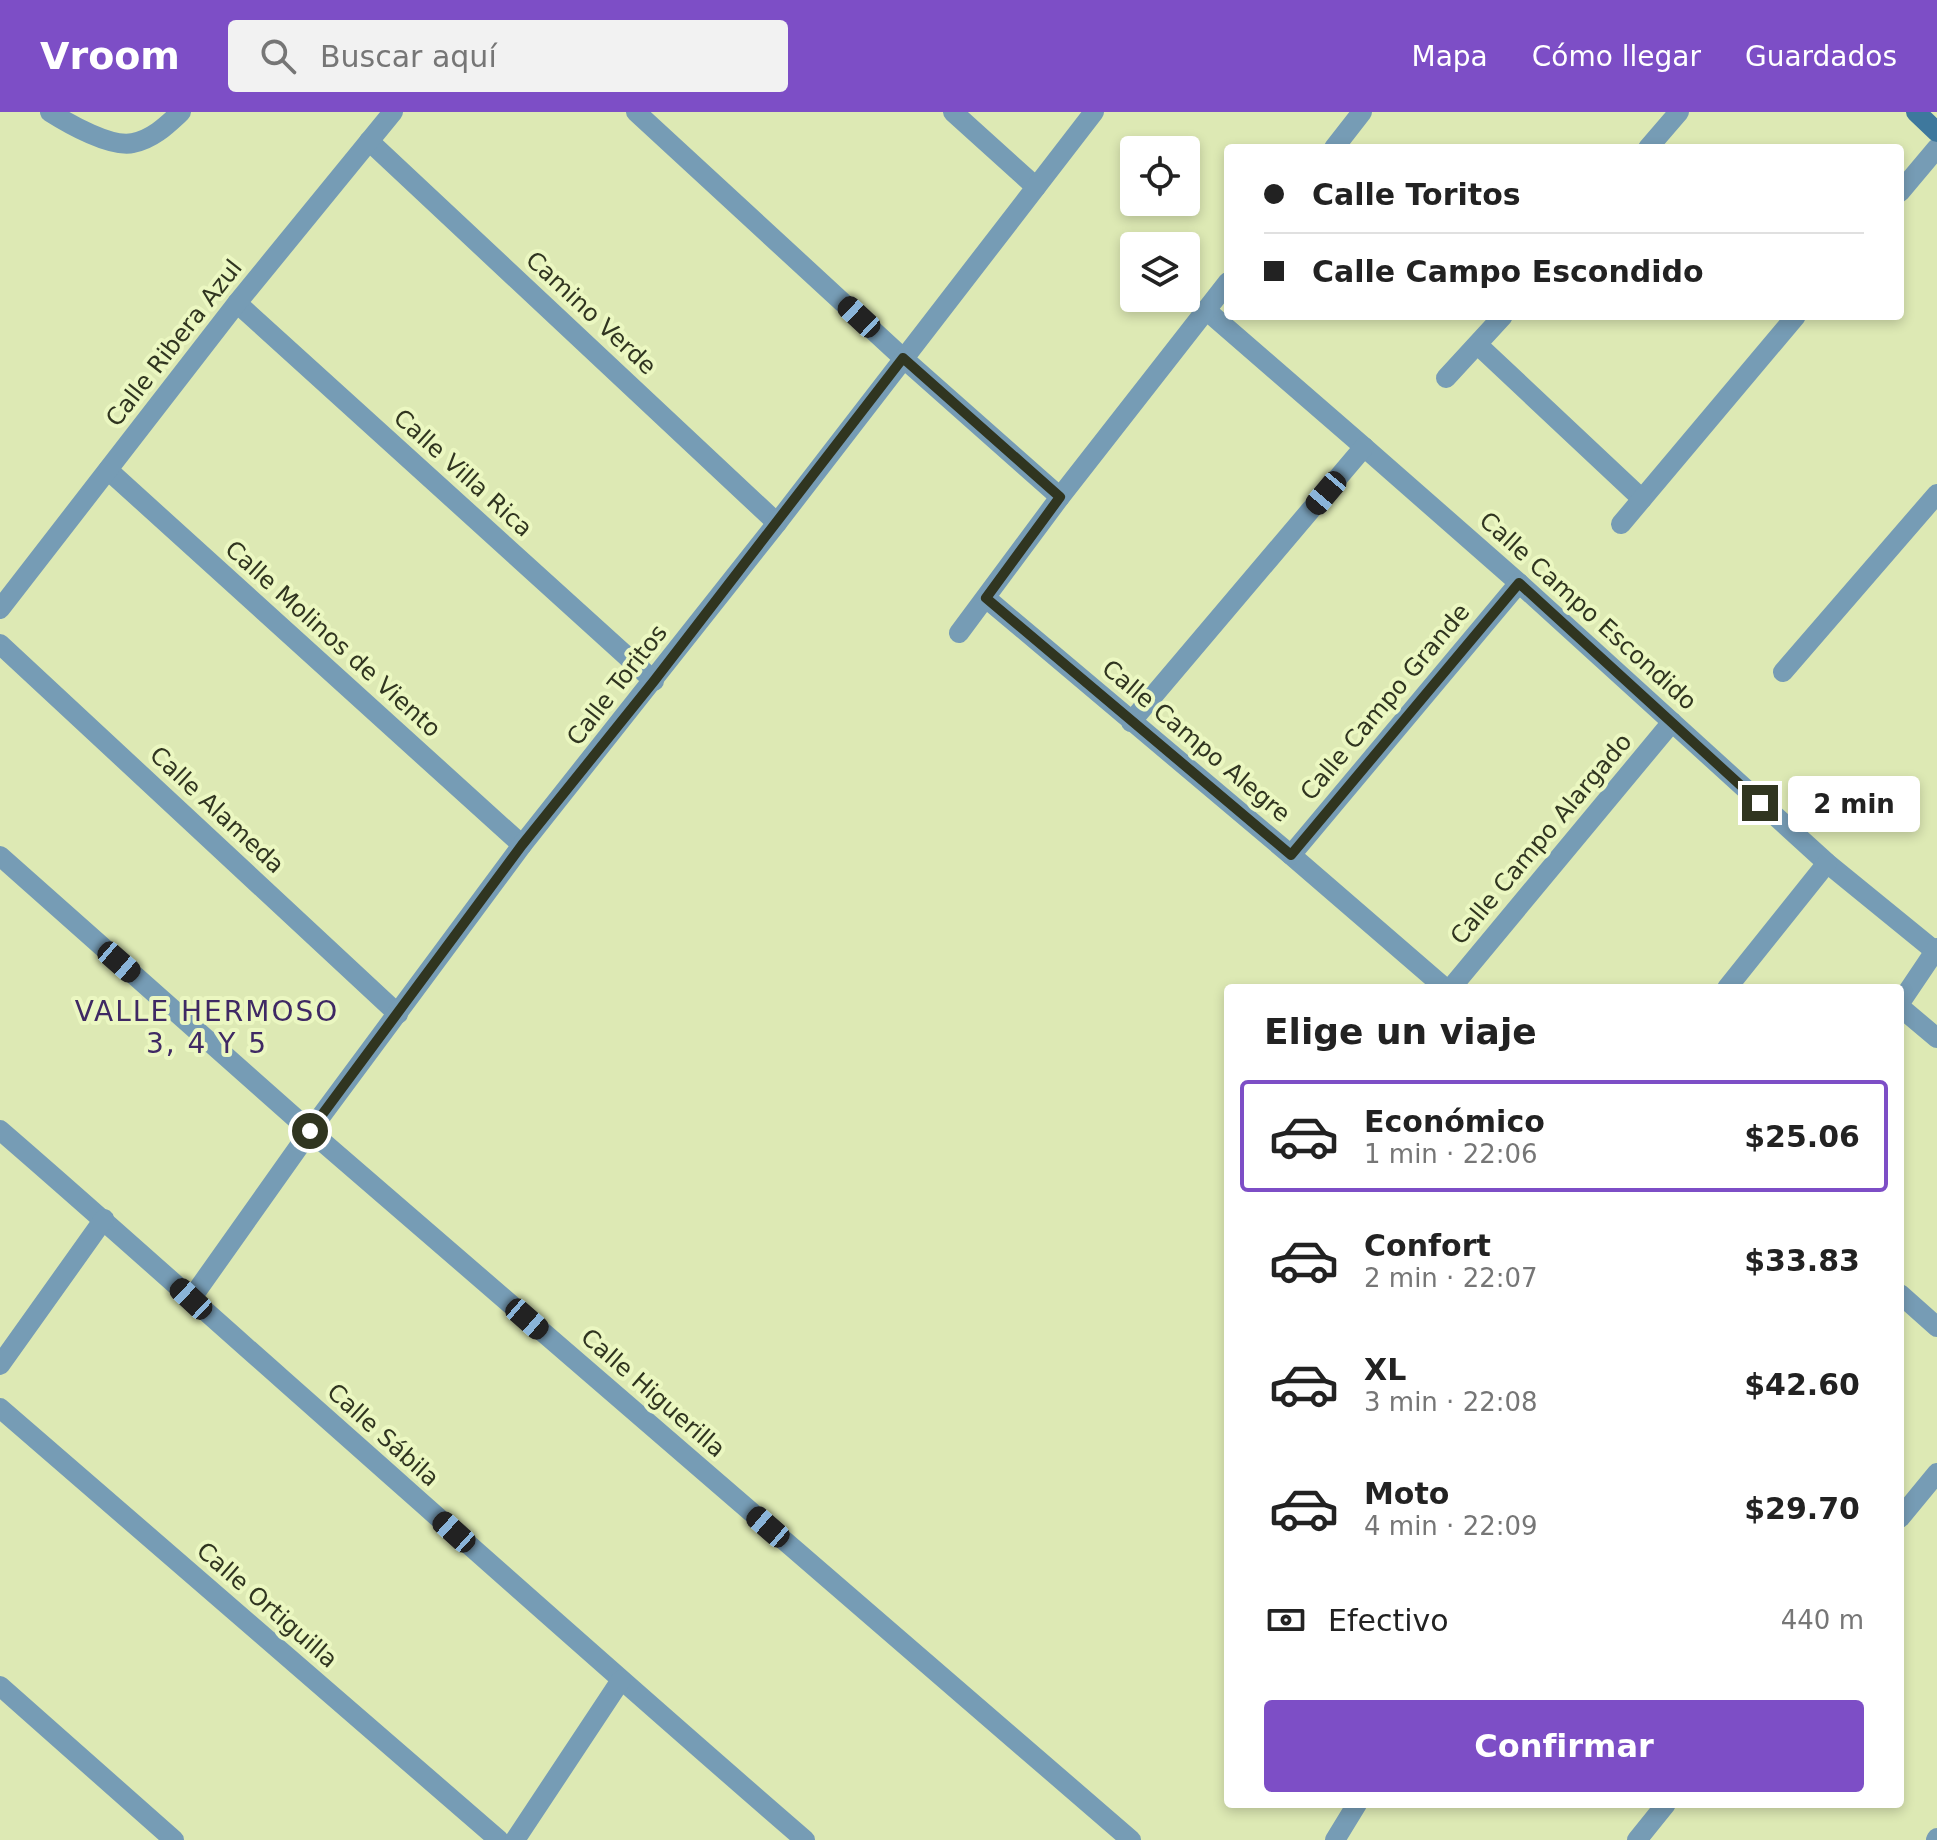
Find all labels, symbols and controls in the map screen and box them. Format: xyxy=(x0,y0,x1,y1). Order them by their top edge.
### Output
search box xyxy=(228,20,788,92)
text: Vroom xyxy=(40,34,180,78)
icon: search xyxy=(256,34,300,78)
text: Buscar aquí xyxy=(320,39,497,74)
text: Mapa xyxy=(1411,40,1488,73)
text: Cómo llegar xyxy=(1532,40,1701,73)
text: Guardados xyxy=(1745,40,1897,73)
map controls xyxy=(1120,136,1200,312)
button: locate xyxy=(1120,136,1200,216)
text: Calle Toritos xyxy=(1312,177,1521,212)
button: layers xyxy=(1120,232,1200,312)
street label: Camino Verde xyxy=(520,246,662,380)
street label: Calle Ribera Azul xyxy=(100,254,248,432)
text: Calle Campo Escondido xyxy=(1312,254,1704,289)
car xyxy=(833,292,885,342)
street label: Calle Villa Rica xyxy=(388,403,538,543)
car xyxy=(1301,467,1351,519)
street label: Calle Campo Escondido xyxy=(1474,506,1702,716)
street label: Calle Molinos de Viento xyxy=(220,535,446,743)
street label: Calle Campo Grande xyxy=(1295,598,1475,806)
street label: Calle Toritos xyxy=(561,619,673,751)
street label: Calle Campo Alegre xyxy=(1096,654,1296,828)
street label: Calle Campo Alargado xyxy=(1445,728,1637,950)
street label: Calle Alameda xyxy=(144,741,290,879)
callout: 2 min xyxy=(1788,775,1920,831)
route end xyxy=(1742,785,1778,821)
text: 2 min xyxy=(1813,789,1895,819)
car xyxy=(93,937,145,987)
district label: VALLE HERMOSO 3, 4 Y 5 xyxy=(75,995,339,1060)
text: Elige un viaje xyxy=(1264,1011,1537,1052)
icon: car xyxy=(1268,1100,1340,1172)
text: Económico xyxy=(1364,1104,1545,1139)
route start xyxy=(292,1113,328,1149)
text: $25.06 xyxy=(1744,1119,1860,1154)
text: 1 min · 22:06 xyxy=(1364,1139,1538,1169)
icon: car xyxy=(1268,1224,1340,1296)
text: Confort xyxy=(1364,1228,1491,1263)
text: $33.83 xyxy=(1744,1243,1860,1278)
text: 2 min · 22:07 xyxy=(1364,1263,1538,1293)
car xyxy=(165,1274,217,1324)
car xyxy=(501,1294,553,1344)
street label: Calle Higuerilla xyxy=(575,1323,731,1463)
icon: car xyxy=(1268,1348,1340,1420)
text: XL xyxy=(1364,1352,1406,1387)
text: $42.60 xyxy=(1744,1367,1860,1402)
street label: Calle Sábila xyxy=(321,1378,445,1492)
text: 3 min · 22:08 xyxy=(1364,1387,1538,1417)
icon: car xyxy=(1268,1472,1340,1544)
text: Moto xyxy=(1364,1476,1449,1511)
text: $29.70 xyxy=(1744,1491,1860,1526)
car xyxy=(742,1502,794,1552)
car xyxy=(428,1507,480,1557)
text: 4 min · 22:09 xyxy=(1364,1511,1538,1541)
street label: Calle Ortiguilla xyxy=(191,1536,343,1674)
icon: cash xyxy=(1264,1598,1308,1642)
text: Efectivo xyxy=(1328,1603,1449,1638)
text: 440 m xyxy=(1781,1605,1864,1635)
button: Confirmar xyxy=(1264,1700,1864,1792)

